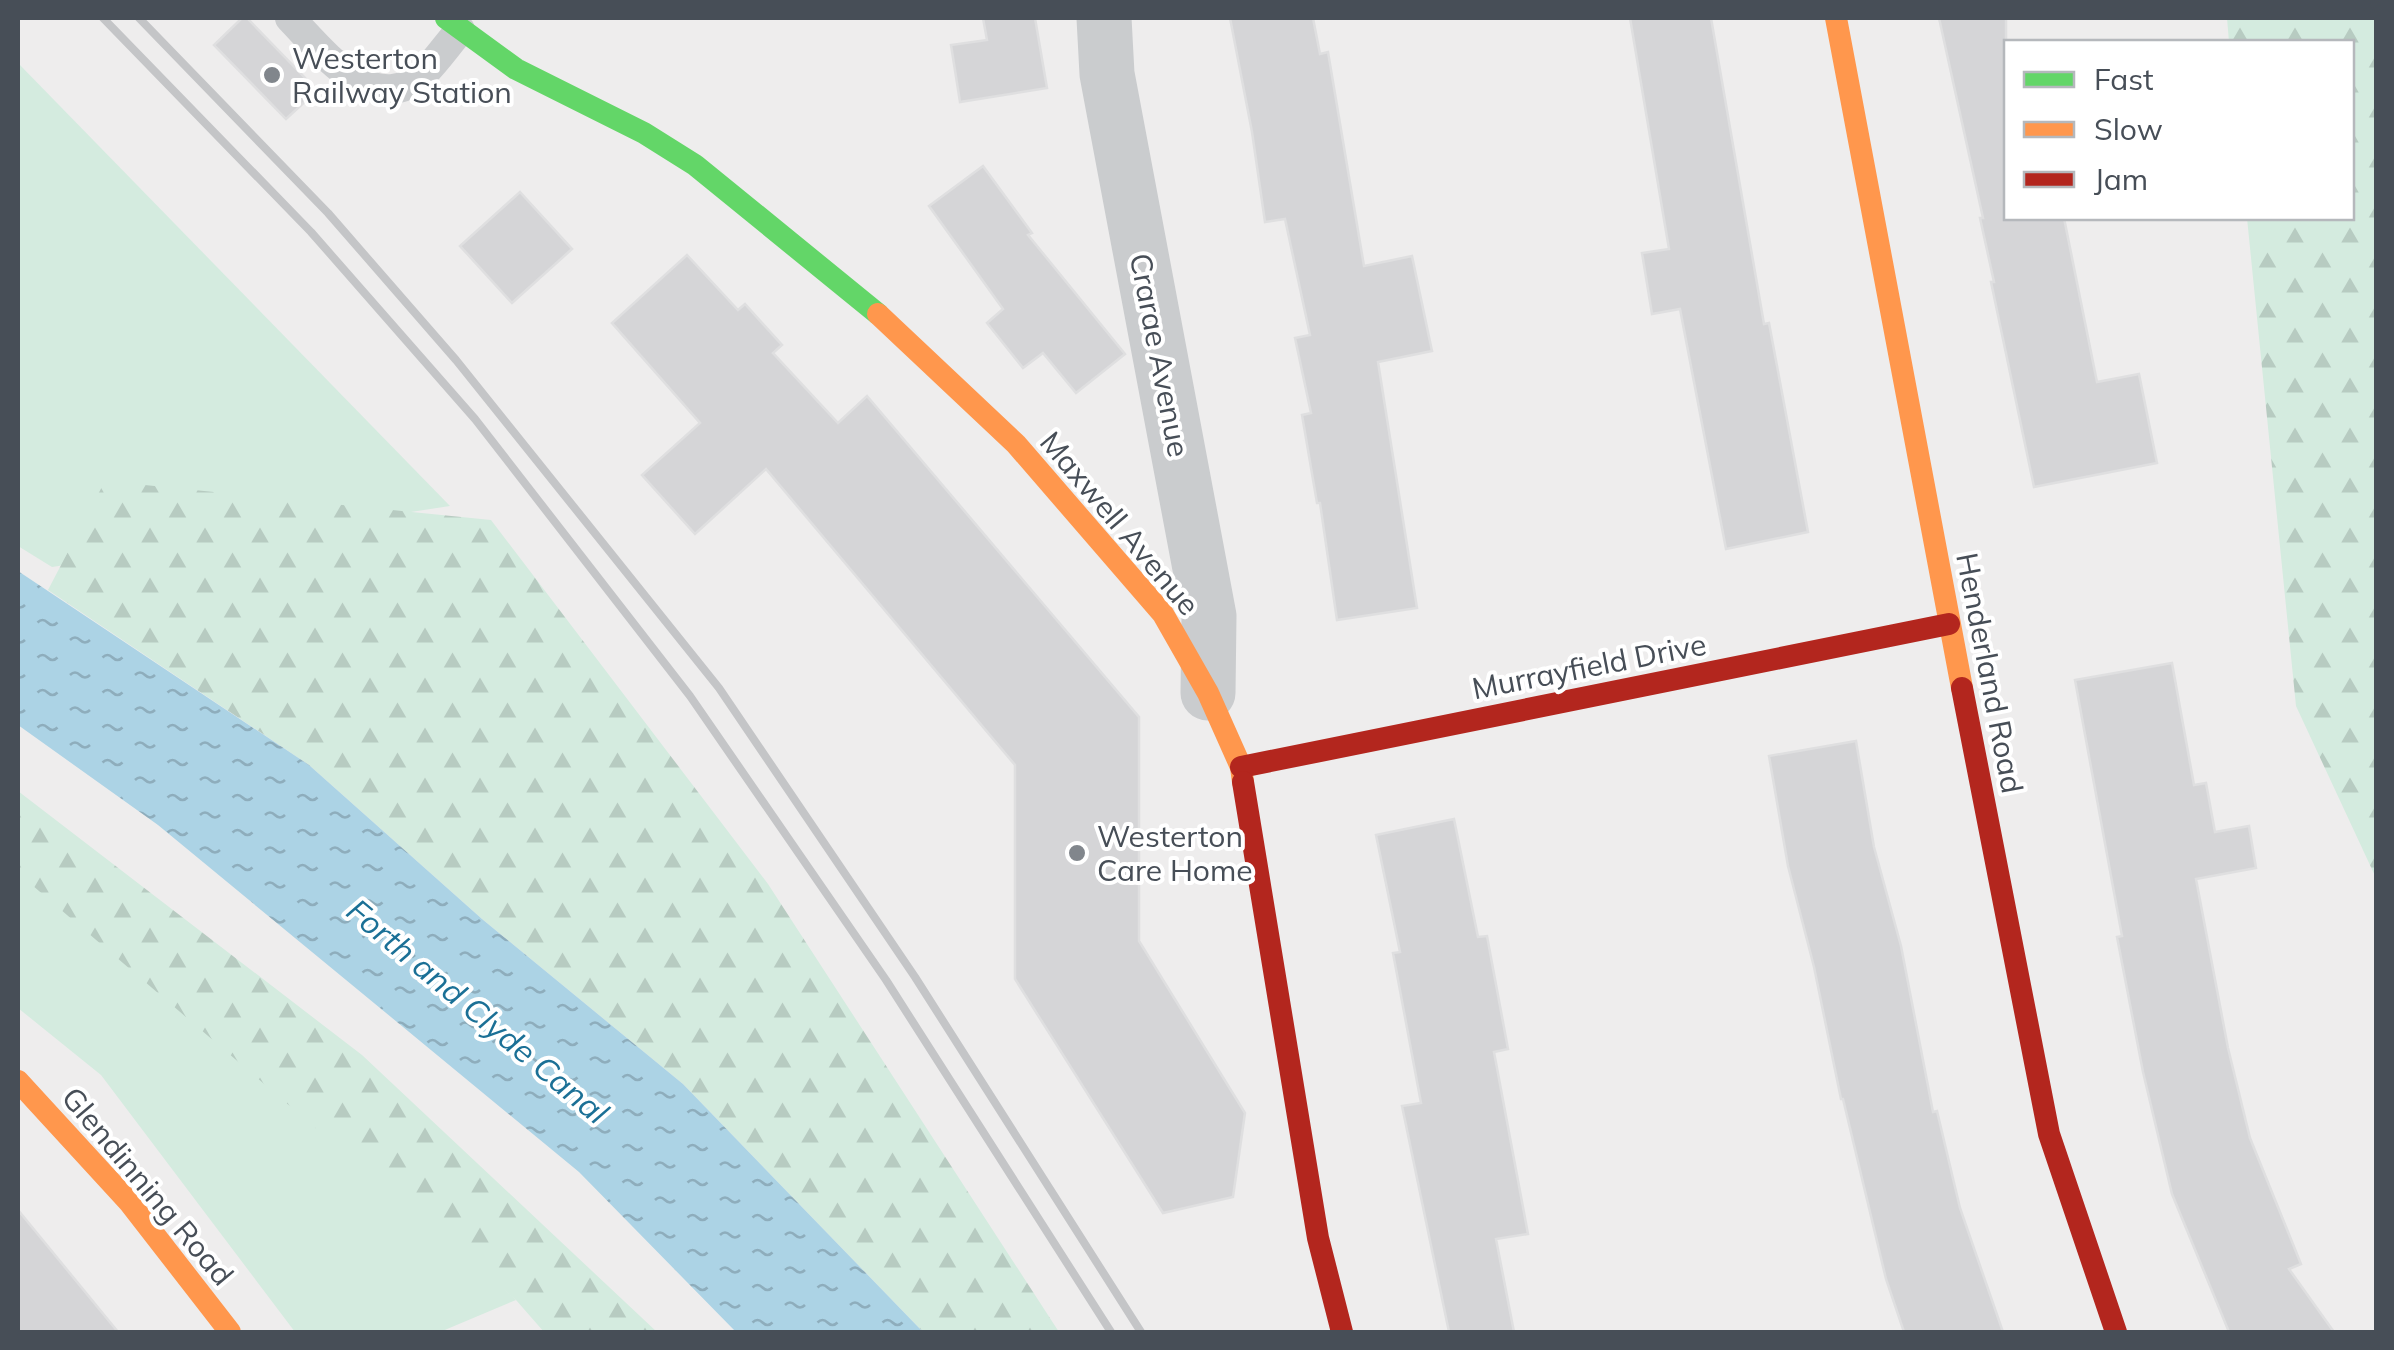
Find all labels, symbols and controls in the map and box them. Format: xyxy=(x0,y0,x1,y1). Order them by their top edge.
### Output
place label: Westerton Railway Station xyxy=(292,39,512,111)
legend xyxy=(2004,40,2354,220)
text: Fast xyxy=(2094,60,2154,98)
marker: Westerton Railway Station xyxy=(261,64,283,86)
text: Slow xyxy=(2094,110,2163,148)
text: Jam xyxy=(2094,160,2148,198)
street label: Crarae Avenue xyxy=(1122,250,1198,460)
street label: Maxwell Avenue xyxy=(1032,423,1208,623)
street label: Henderland Road xyxy=(1948,550,2032,796)
street label: Murrayfield Drive xyxy=(1469,625,1709,707)
place label: Westerton Care Home xyxy=(1097,817,1253,889)
marker: Westerton Care Home xyxy=(1066,842,1088,864)
water label: Forth and Clyde Canal xyxy=(339,890,617,1132)
street label: Glendinning Road xyxy=(54,1079,242,1293)

